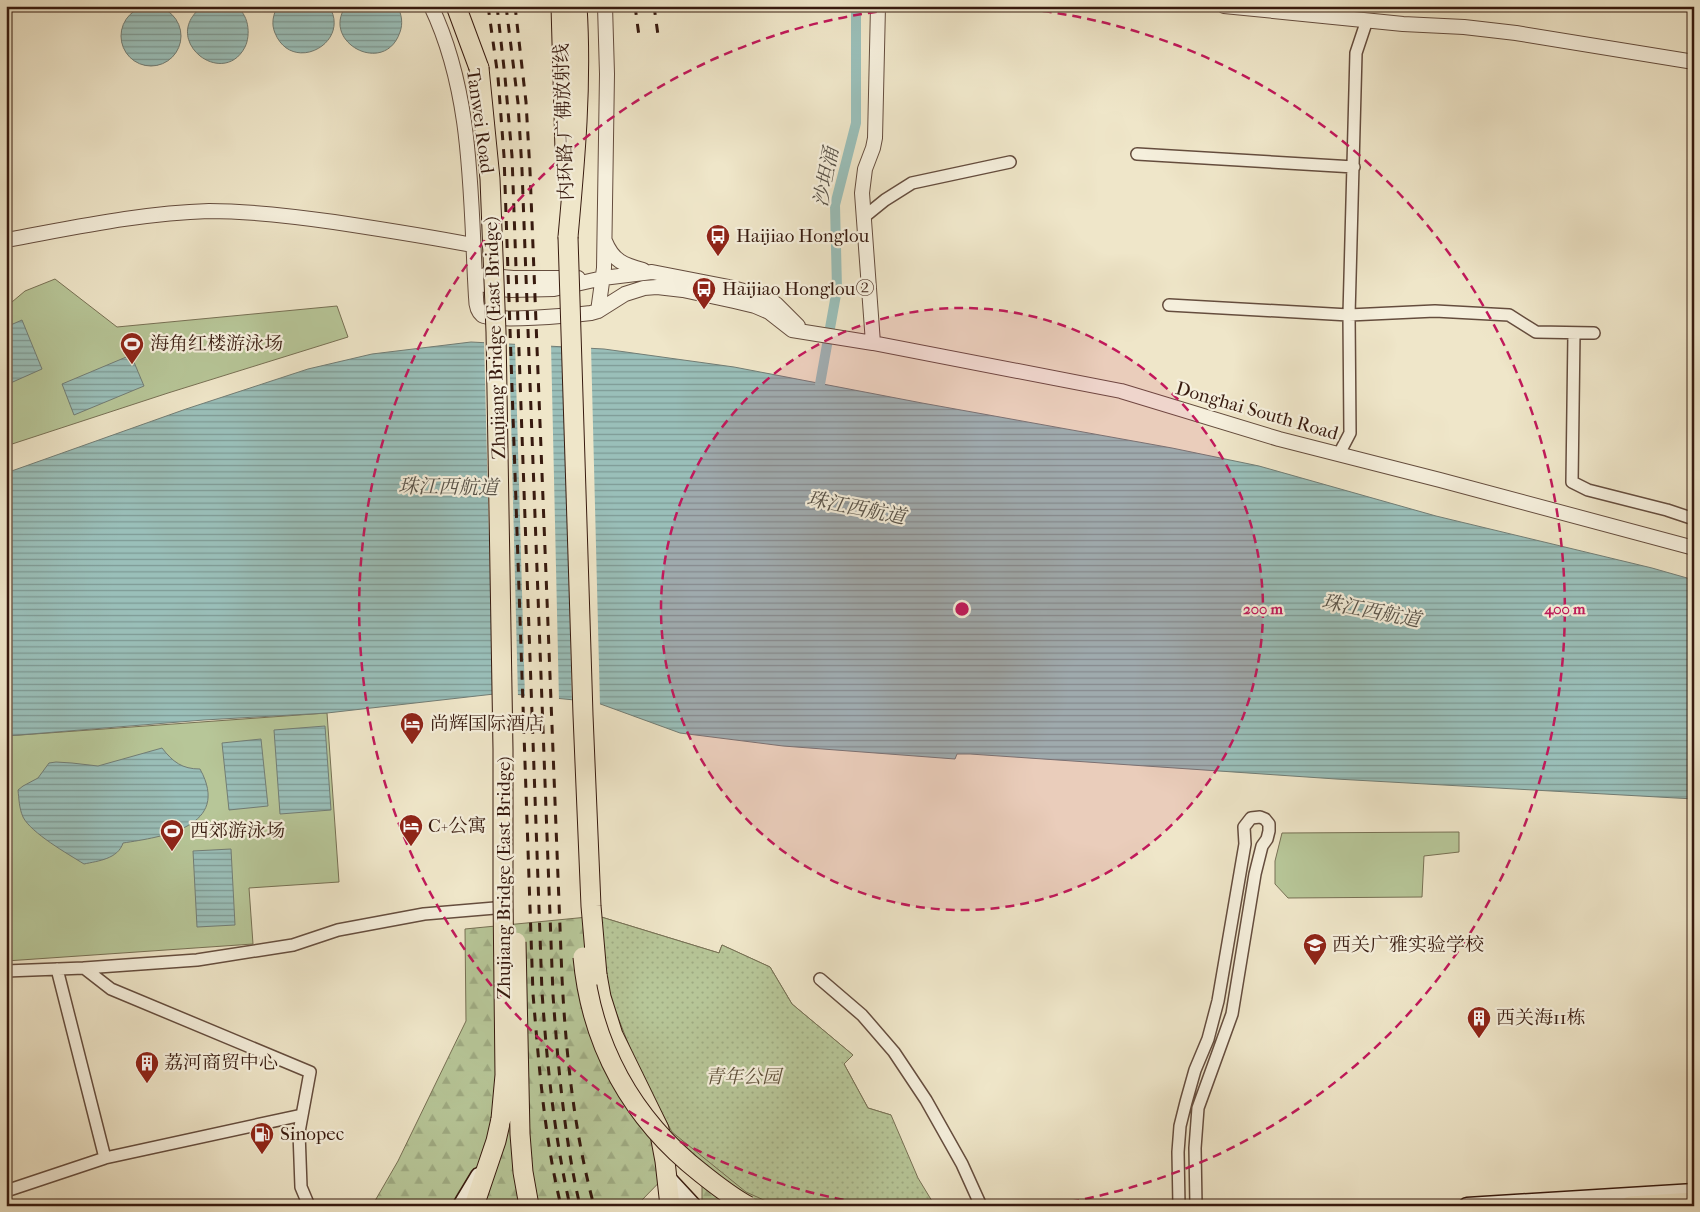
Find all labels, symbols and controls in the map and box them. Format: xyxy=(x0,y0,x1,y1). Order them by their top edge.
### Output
street label: 内环路-广佛放射线 xyxy=(550,43,578,201)
street label: Tanwei Road xyxy=(462,67,498,176)
water label: 沙坦涌 xyxy=(809,143,843,209)
street label: Zhujiang Bridge (East Bridge) xyxy=(480,216,510,460)
bus stop icon: Haijiao Honglou xyxy=(705,223,731,257)
place label: Haijiao Honglou xyxy=(736,225,869,247)
bus stop icon: Haijiao Honglou② xyxy=(691,276,717,310)
place label: Haijiao Honglou② xyxy=(722,278,874,300)
sports icon: 海角红楼游泳场 xyxy=(119,331,145,365)
place label: 海角红楼游泳场 xyxy=(150,333,283,355)
street label: Donghai South Road xyxy=(1173,377,1341,445)
water label: 珠江西航道 xyxy=(398,475,501,499)
water label: 珠江西航道 xyxy=(805,487,910,529)
water label: 珠江西航道 xyxy=(1320,590,1425,632)
centre of rings xyxy=(953,600,971,618)
text: 200 m xyxy=(1243,600,1283,618)
text: 400 m xyxy=(1543,600,1586,618)
hotel icon: 尚辉国际酒店 xyxy=(399,711,425,745)
place label: 尚辉国际酒店 xyxy=(430,713,544,735)
street label: Zhujiang Bridge (East Bridge) xyxy=(493,756,515,1000)
hotel icon: C+公寓 xyxy=(398,813,424,847)
place label: C+公寓 xyxy=(428,815,486,837)
sports icon: 西郊游泳场 xyxy=(159,818,185,852)
place label: 西郊游泳场 xyxy=(190,820,285,842)
school or university icon: 西关广雅实验学校 xyxy=(1302,932,1328,966)
place label: 西关广雅实验学校 xyxy=(1332,934,1484,956)
building icon: 西关海11栋 xyxy=(1466,1005,1492,1039)
place label: 西关海11栋 xyxy=(1496,1007,1586,1029)
building icon: 荔河商贸中心 xyxy=(134,1050,160,1084)
place label: 荔河商贸中心 xyxy=(164,1052,278,1074)
park label: 青年公园 xyxy=(705,1066,784,1088)
fuel station icon: Sinopec xyxy=(249,1121,275,1155)
place label: Sinopec xyxy=(280,1123,344,1145)

